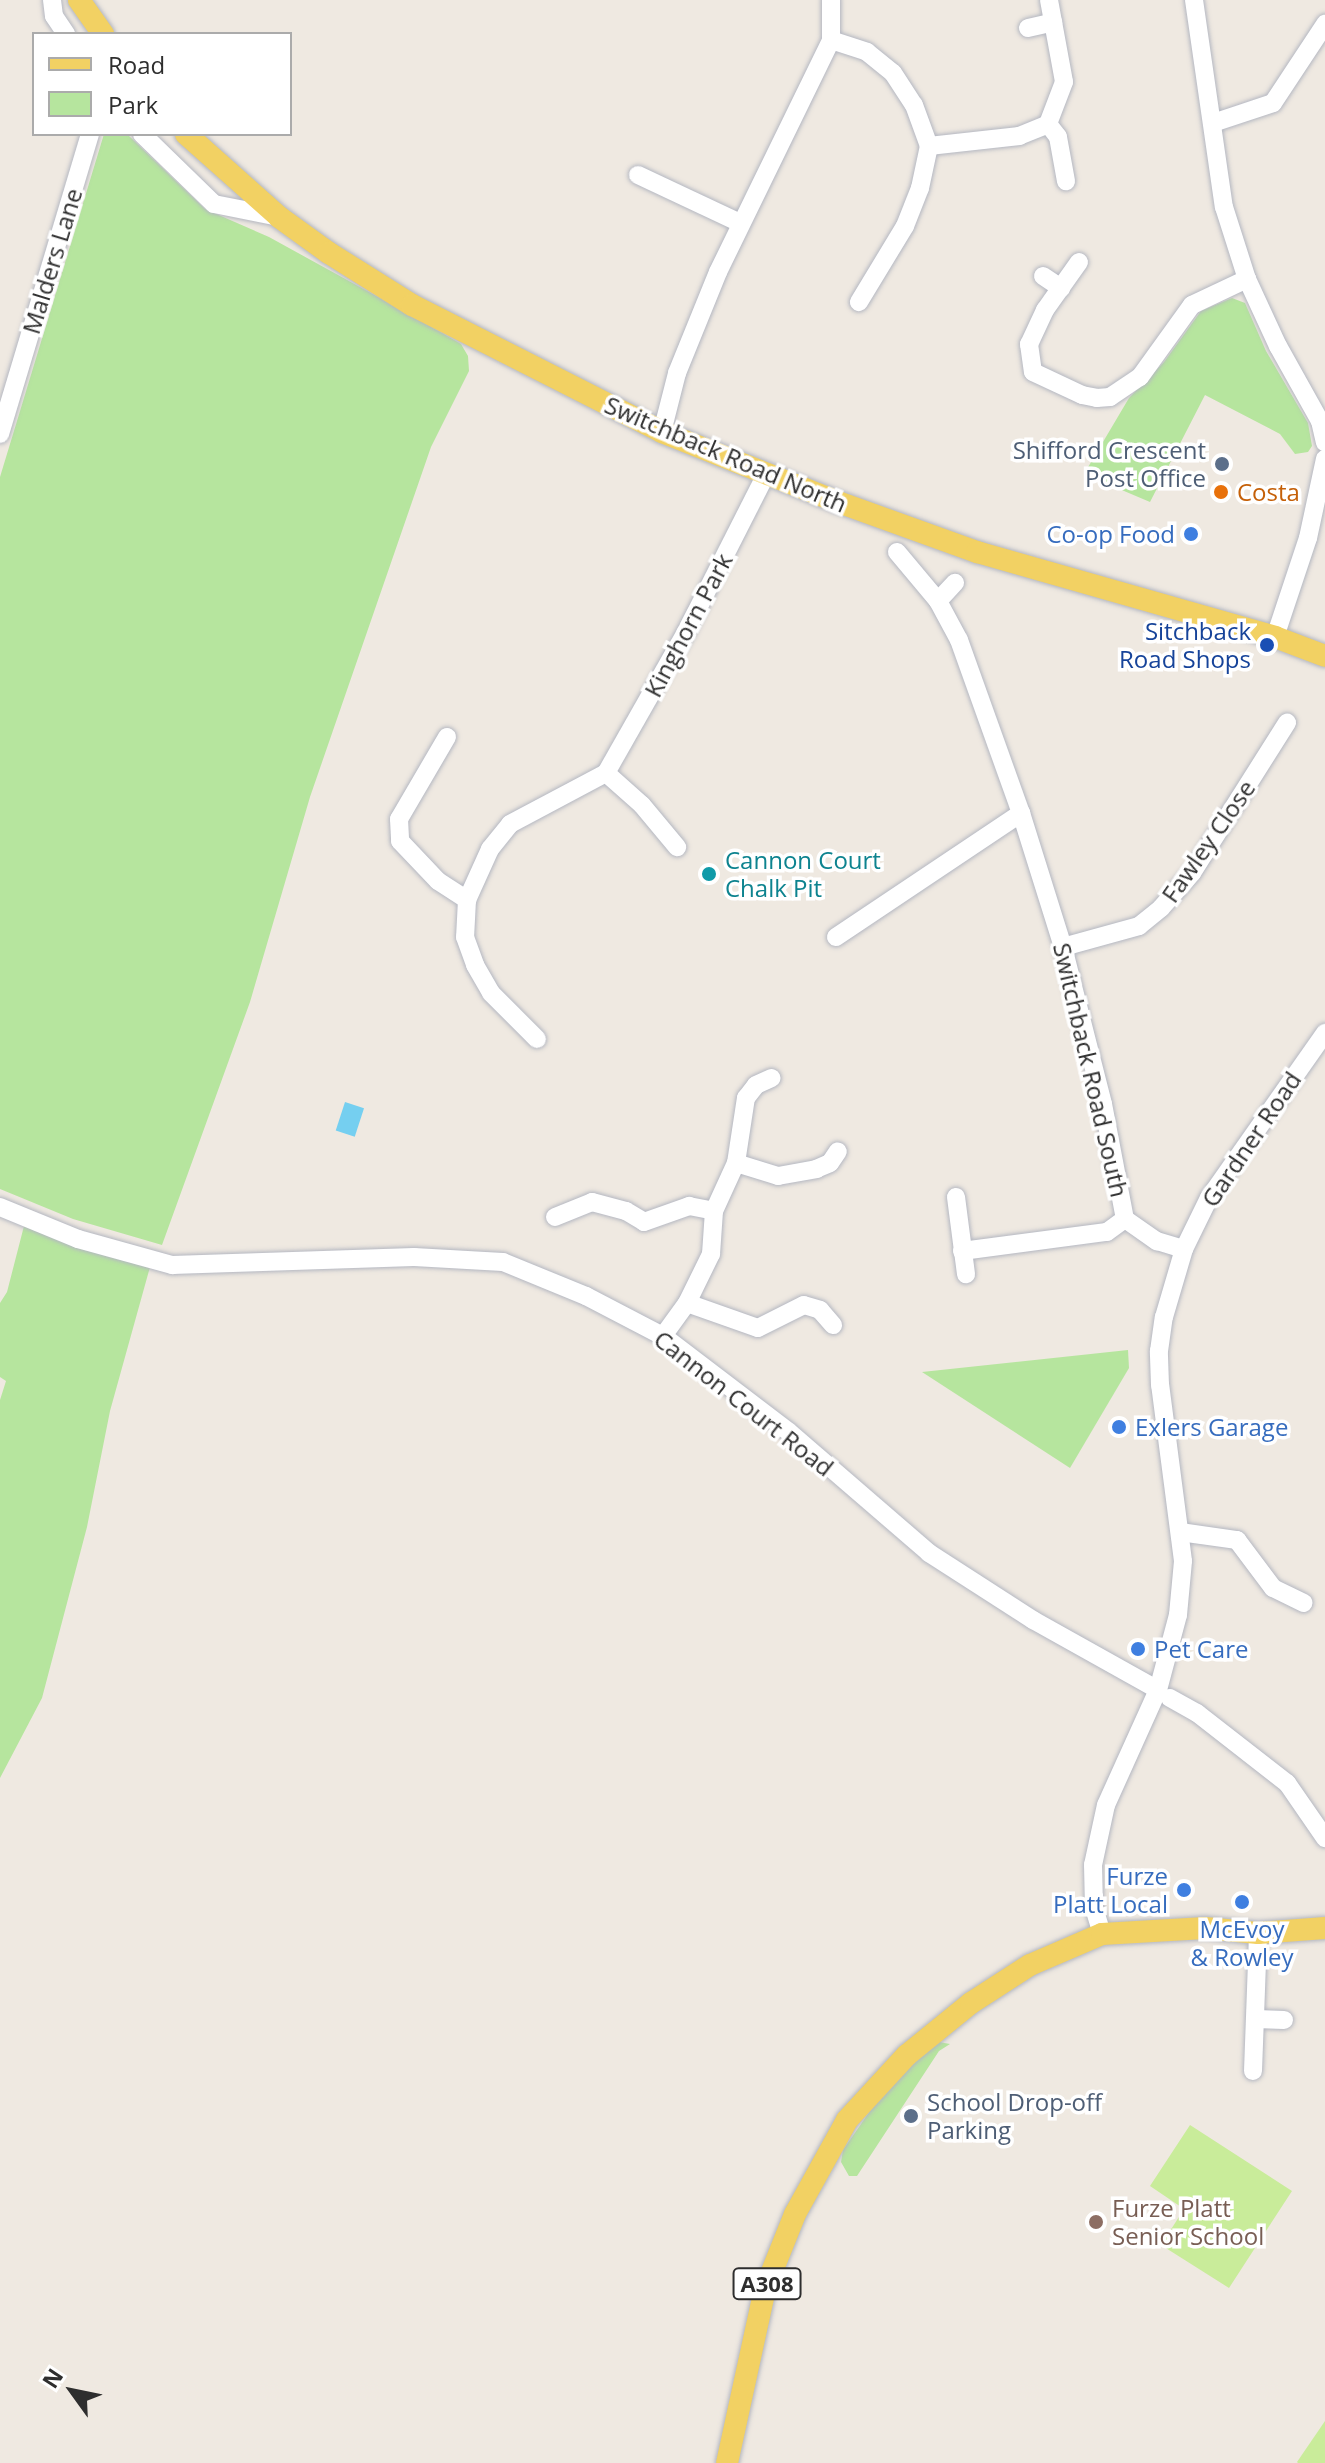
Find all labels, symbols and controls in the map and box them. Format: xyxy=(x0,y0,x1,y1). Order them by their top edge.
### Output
legend xyxy=(32,32,292,136)
text: Road xyxy=(108,48,165,81)
text: Park xyxy=(108,88,158,121)
street label: Malders Lane xyxy=(16,185,88,337)
street label: Switchback Road North xyxy=(601,390,851,518)
place label: Shifford Crescent Post Office xyxy=(1013,436,1206,492)
marker: Shifford Crescent Post Office xyxy=(1213,455,1231,473)
place label: Costa xyxy=(1237,478,1300,506)
marker: Costa xyxy=(1212,483,1230,501)
place label: Co-op Food xyxy=(1046,520,1175,548)
marker: Co-op Food xyxy=(1182,525,1200,543)
street label: Kinghorn Park xyxy=(638,548,738,702)
place label: Sitchback Road Shops xyxy=(1119,617,1251,673)
marker: Sitchback Road Shops xyxy=(1258,636,1276,654)
street label: Fawley Close xyxy=(1155,774,1261,908)
place label: Cannon Court Chalk Pit xyxy=(725,846,881,902)
marker: Cannon Court Chalk Pit xyxy=(700,865,718,883)
street label: Switchback Road South xyxy=(1048,940,1134,1200)
street label: Gardner Road xyxy=(1195,1066,1307,1212)
street label: Cannon Court Road xyxy=(649,1324,839,1482)
place label: Exlers Garage xyxy=(1135,1413,1288,1441)
marker: Exlers Garage xyxy=(1110,1418,1128,1436)
place label: Pet Care xyxy=(1154,1635,1248,1663)
marker: Pet Care xyxy=(1129,1640,1147,1658)
place label: Furze Platt Local xyxy=(1053,1862,1168,1918)
marker: Furze Platt Local xyxy=(1175,1881,1193,1899)
marker: McEvoy & Rowley xyxy=(1233,1893,1251,1911)
place label: McEvoy & Rowley xyxy=(1190,1915,1294,1971)
place label: School Drop-off Parking xyxy=(927,2088,1102,2144)
marker: School Drop-off Parking xyxy=(902,2107,920,2125)
place label: Furze Platt Senior School xyxy=(1112,2194,1264,2250)
marker: Furze Platt Senior School xyxy=(1087,2213,1105,2231)
road number: A308 xyxy=(731,2266,803,2302)
north arrow xyxy=(32,2351,112,2431)
text: N xyxy=(34,2362,69,2394)

